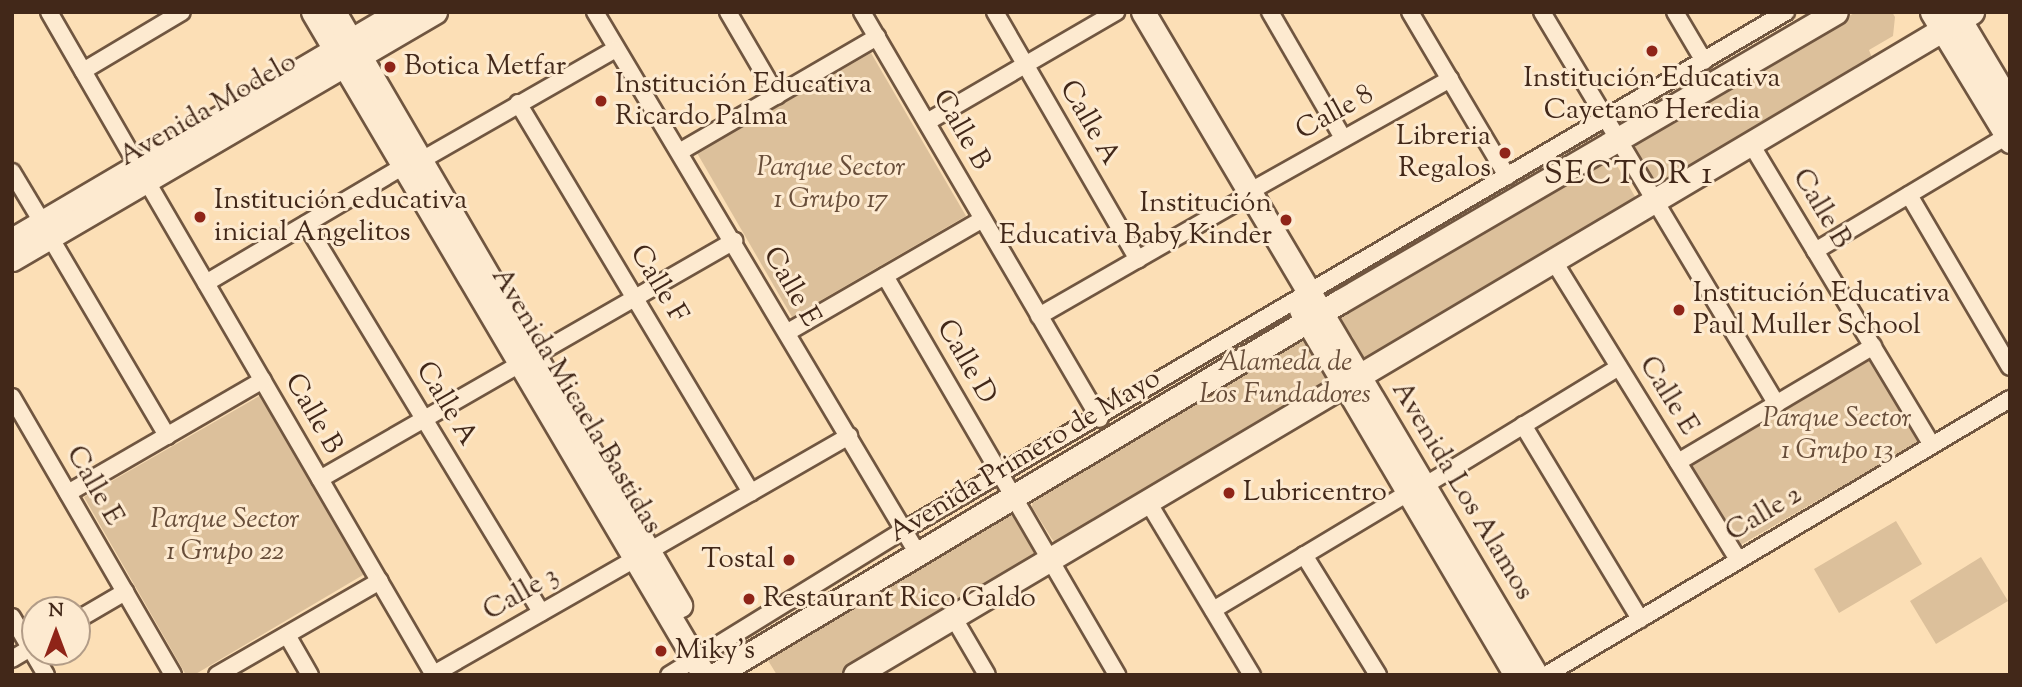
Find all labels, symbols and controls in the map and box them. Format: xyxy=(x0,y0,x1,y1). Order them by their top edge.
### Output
marker: Institución Educativa Cayetano Heredia xyxy=(1644,43,1660,59)
street label: Avenida Modelo xyxy=(113,46,303,174)
place label: Botica Metfar xyxy=(404,50,566,84)
marker: Botica Metfar xyxy=(382,59,398,75)
place label: Institución Educativa Cayetano Heredia xyxy=(1524,62,1780,128)
place label: Institución Educativa Ricardo Palma xyxy=(615,68,872,134)
street label: Calle A xyxy=(1051,75,1127,171)
street label: Calle 8 xyxy=(1290,78,1380,148)
street label: Calle B xyxy=(925,84,997,176)
marker: Institución Educativa Ricardo Palma xyxy=(593,93,609,109)
place label: Libreria Regalos xyxy=(1396,120,1491,186)
marker: Libreria Regalos xyxy=(1497,145,1513,161)
park label: Parque Sector 1 Grupo 17 xyxy=(757,151,905,217)
district label: SECTOR 1 xyxy=(1545,156,1713,194)
street label: Calle B xyxy=(1784,163,1858,255)
place label: Institución educativa inicial Angelitos xyxy=(214,184,467,250)
place label: Institución Educativa Baby Kinder xyxy=(999,187,1272,253)
marker: Institución educativa inicial Angelitos xyxy=(192,209,208,225)
marker: Institución Educativa Baby Kinder xyxy=(1278,212,1294,228)
street label: Calle F xyxy=(622,239,694,329)
street label: Calle E xyxy=(755,241,827,333)
street label: Avenida Micaela Bastidas xyxy=(483,262,669,540)
place label: Institución Educativa Paul Muller School xyxy=(1693,277,1950,343)
marker: Institución Educativa Paul Muller School xyxy=(1671,302,1687,318)
street label: Calle D xyxy=(929,314,1003,410)
park label: Alameda de Los Fundadores xyxy=(1199,346,1371,412)
street label: Calle E xyxy=(1631,350,1705,442)
street label: Calle A xyxy=(408,356,484,452)
street label: Avenida Primero de Mayo xyxy=(883,362,1167,550)
street label: Calle B xyxy=(277,368,349,460)
street label: Avenida Los Alamos xyxy=(1383,376,1541,606)
park label: Parque Sector 1 Grupo 13 xyxy=(1763,402,1911,468)
street label: Calle E xyxy=(58,440,130,532)
place label: Lubricentro xyxy=(1243,476,1387,510)
street label: Calle 2 xyxy=(1720,478,1808,550)
marker: Lubricentro xyxy=(1221,485,1237,501)
park label: Parque Sector 1 Grupo 22 xyxy=(151,503,299,569)
place label: Tostal xyxy=(701,543,775,577)
marker: Tostal xyxy=(781,552,797,568)
street label: Calle 3 xyxy=(478,559,564,629)
place label: Restaurant Rico Galdo xyxy=(763,582,1036,616)
marker: Restaurant Rico Galdo xyxy=(741,591,757,607)
north arrow xyxy=(21,596,91,666)
text: N xyxy=(48,598,64,625)
place label: Miky's xyxy=(675,634,755,668)
marker: Miky's xyxy=(653,643,669,659)

